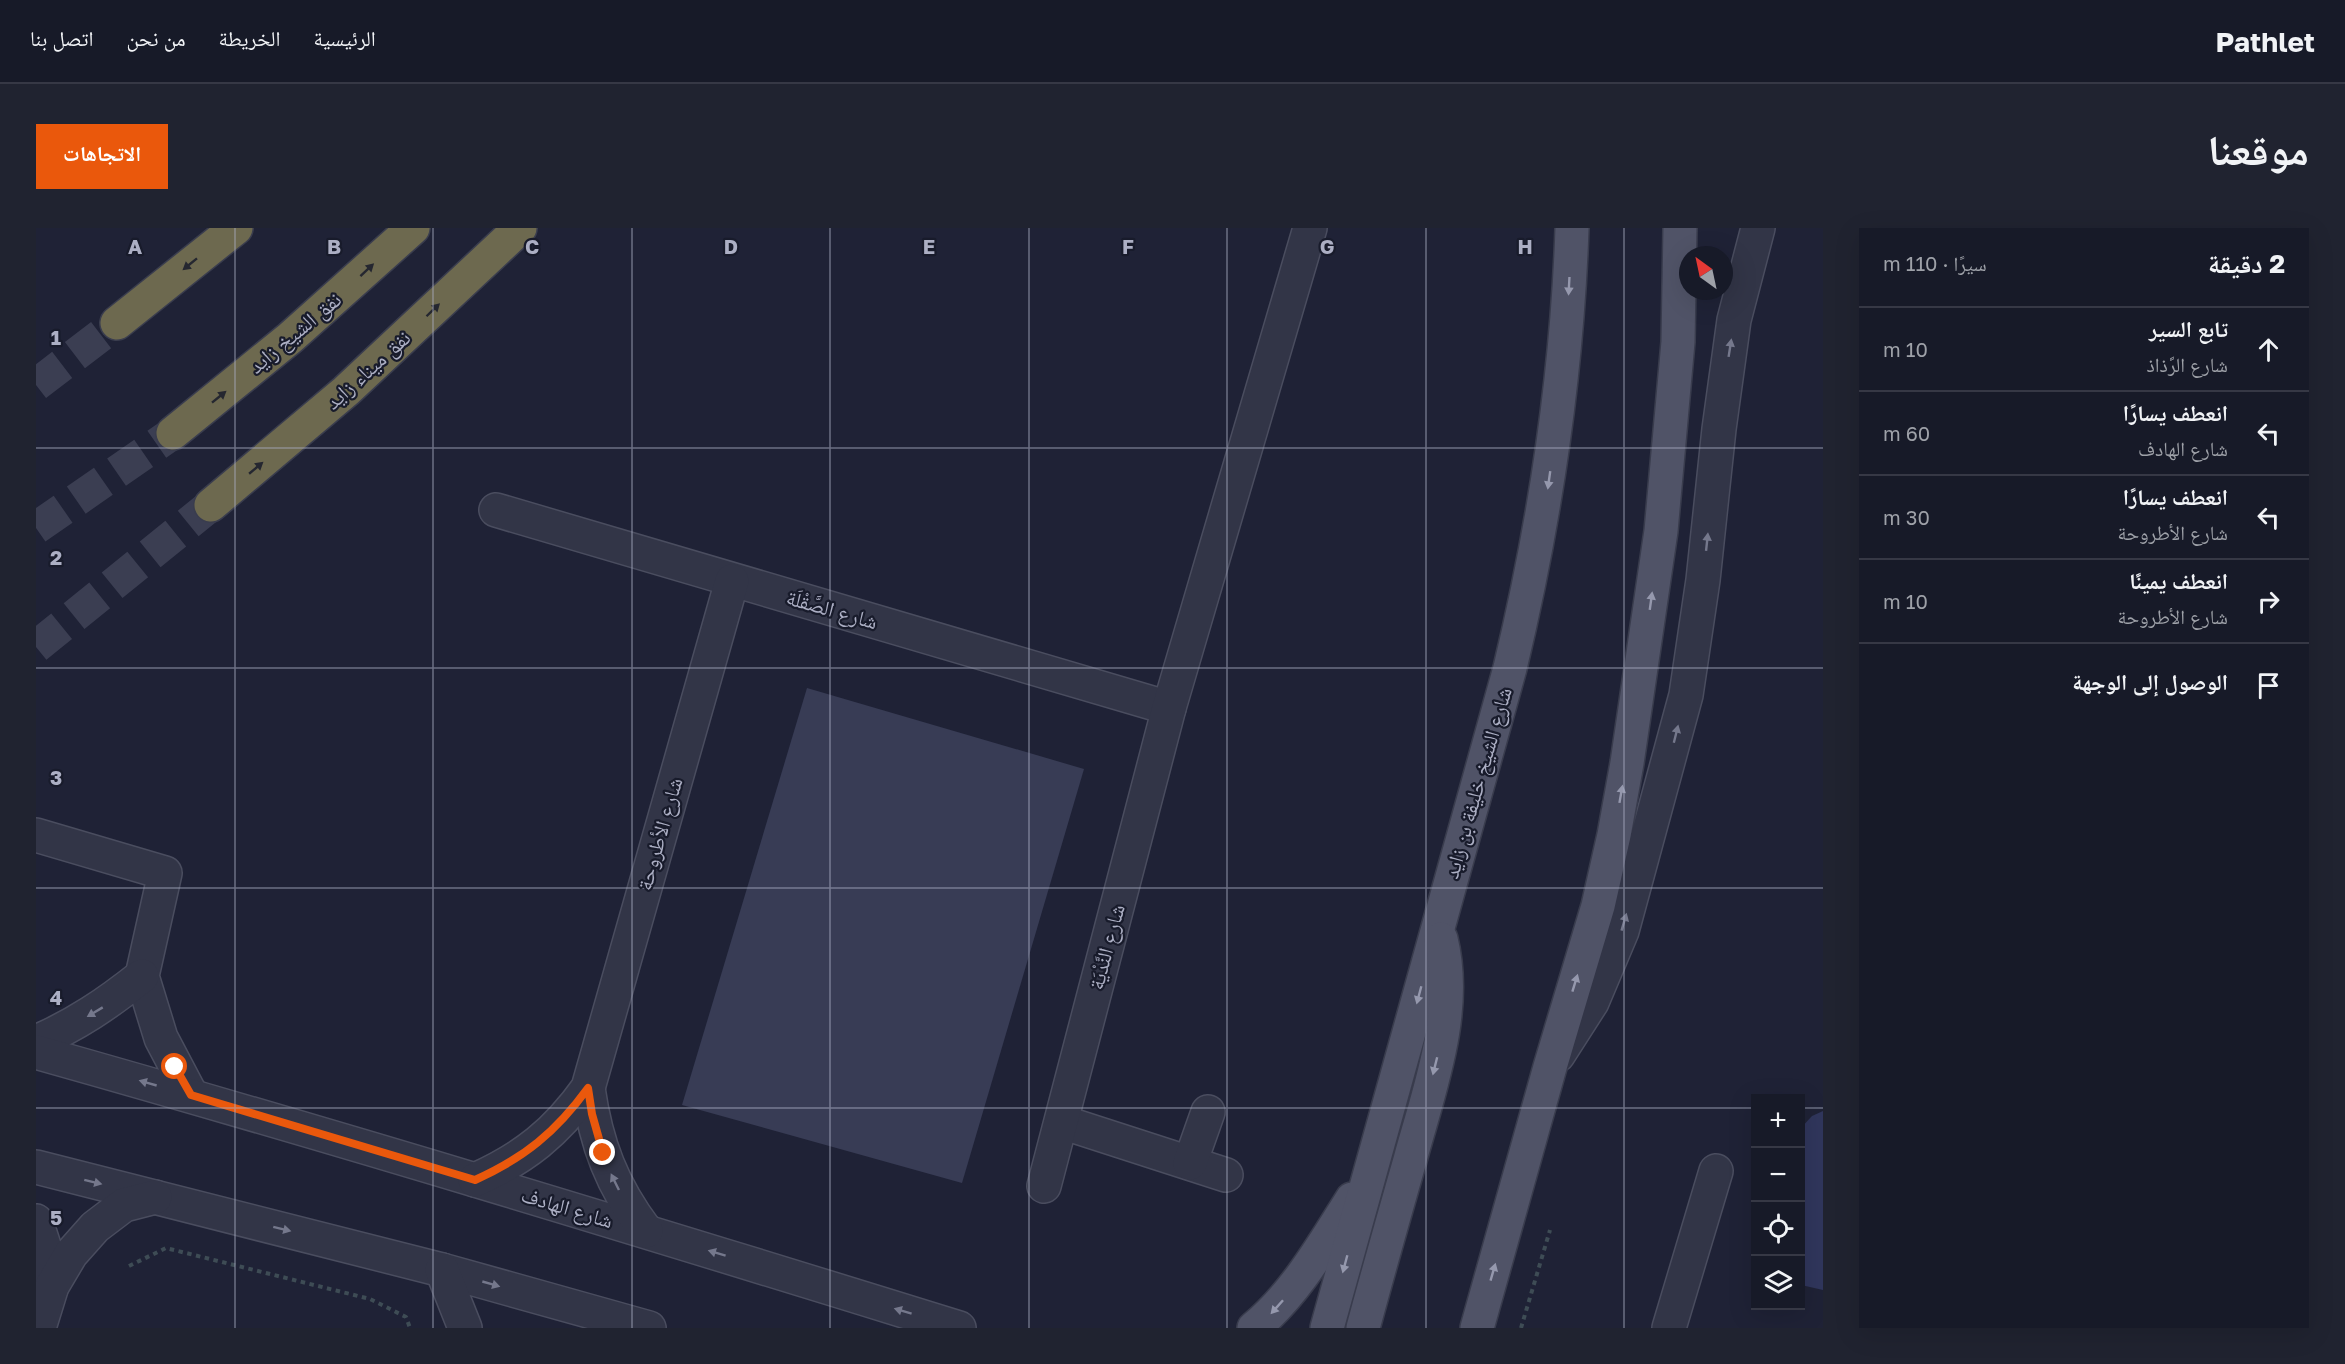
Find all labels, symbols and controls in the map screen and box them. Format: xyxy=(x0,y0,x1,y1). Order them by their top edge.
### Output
text: اتصل بنا xyxy=(30,25,93,51)
text: من نحن xyxy=(126,25,186,51)
text: الخريطة xyxy=(219,25,280,51)
text: الرئيسية xyxy=(313,25,376,51)
text: Pathlet xyxy=(2215,25,2315,58)
button: الاتجاهات xyxy=(36,124,168,189)
text: موقعنا xyxy=(2208,124,2309,174)
text: A xyxy=(128,234,142,258)
text: B xyxy=(327,234,341,258)
text: C xyxy=(525,234,539,258)
text: D xyxy=(724,234,738,258)
text: E xyxy=(923,234,935,258)
text: F xyxy=(1122,234,1134,258)
text: G xyxy=(1320,234,1334,258)
text: H xyxy=(1517,234,1533,258)
north arrow xyxy=(1679,246,1733,300)
text: 2 دقيقة xyxy=(2208,248,2285,279)
text: سيرًا · 110 m xyxy=(1883,251,1987,275)
one-way arrow xyxy=(182,258,198,271)
one-way arrow xyxy=(359,264,374,277)
one-way arrow xyxy=(1565,277,1574,296)
street label: نفق الشيخ زايد xyxy=(243,286,347,379)
one-way arrow xyxy=(425,304,440,317)
text: تابع السير xyxy=(2149,315,2228,342)
street label: نفق ميناء زايد xyxy=(319,324,416,415)
text: 1 xyxy=(51,325,61,349)
icon: ahead xyxy=(2252,333,2285,366)
text: 10 m xyxy=(1883,337,1928,361)
one-way arrow xyxy=(1726,339,1735,358)
text: شارع الرَّذاذ xyxy=(2147,352,2228,376)
one-way arrow xyxy=(211,390,227,403)
text: انعطف يسارًا xyxy=(2123,399,2228,426)
icon: left xyxy=(2252,417,2285,450)
text: 60 m xyxy=(1883,421,1930,445)
text: شارع الهادف xyxy=(2138,436,2228,460)
one-way arrow xyxy=(249,462,264,475)
one-way arrow xyxy=(1544,471,1553,490)
text: انعطف يسارًا xyxy=(2123,483,2228,510)
icon: left xyxy=(2252,501,2285,534)
text: 30 m xyxy=(1883,505,1930,529)
text: شارع الأطروحة xyxy=(2117,520,2228,544)
one-way arrow xyxy=(1702,532,1712,551)
text: 2 xyxy=(50,545,62,569)
text: انعطف يمينًا xyxy=(2129,567,2228,594)
street label: شارع الصَّقْلَة xyxy=(783,584,881,635)
icon: right xyxy=(2252,585,2285,618)
text: 10 m xyxy=(1883,589,1928,613)
one-way arrow xyxy=(1646,592,1656,611)
text: شارع الأطروحة xyxy=(2117,604,2228,628)
text: الوصول إلى الوجهة xyxy=(2072,668,2228,695)
icon: arrive xyxy=(2252,669,2285,702)
street label: شارع الشيخ خليفة بن زايد xyxy=(1437,684,1518,882)
one-way arrow xyxy=(1672,725,1681,743)
text: 3 xyxy=(50,765,62,789)
street label: شارع الأطروحة xyxy=(631,774,688,893)
one-way arrow xyxy=(1617,784,1626,803)
street label: شارع النَّدْيَة xyxy=(1082,901,1131,993)
one-way arrow xyxy=(1620,913,1629,931)
one-way arrow xyxy=(1571,974,1580,992)
text: 4 xyxy=(50,985,62,1009)
one-way arrow xyxy=(1414,986,1423,1004)
one-way arrow xyxy=(87,1006,103,1017)
route start xyxy=(161,1053,187,1079)
one-way arrow xyxy=(1430,1057,1440,1075)
one-way arrow xyxy=(139,1078,157,1087)
map controls xyxy=(1751,1094,1805,1310)
button: + xyxy=(1751,1094,1805,1148)
route end xyxy=(589,1139,615,1165)
button: − xyxy=(1751,1148,1805,1202)
one-way arrow xyxy=(610,1174,619,1191)
one-way arrow xyxy=(84,1177,102,1187)
street label: شارع الهادف xyxy=(518,1181,616,1234)
button: locate xyxy=(1751,1202,1805,1256)
text: 5 xyxy=(50,1205,62,1229)
one-way arrow xyxy=(273,1225,291,1235)
one-way arrow xyxy=(708,1248,726,1257)
one-way arrow xyxy=(1339,1255,1349,1273)
button: layers xyxy=(1751,1256,1805,1310)
one-way arrow xyxy=(1489,1263,1498,1281)
one-way arrow xyxy=(482,1279,500,1289)
one-way arrow xyxy=(1271,1299,1284,1314)
one-way arrow xyxy=(894,1306,912,1315)

